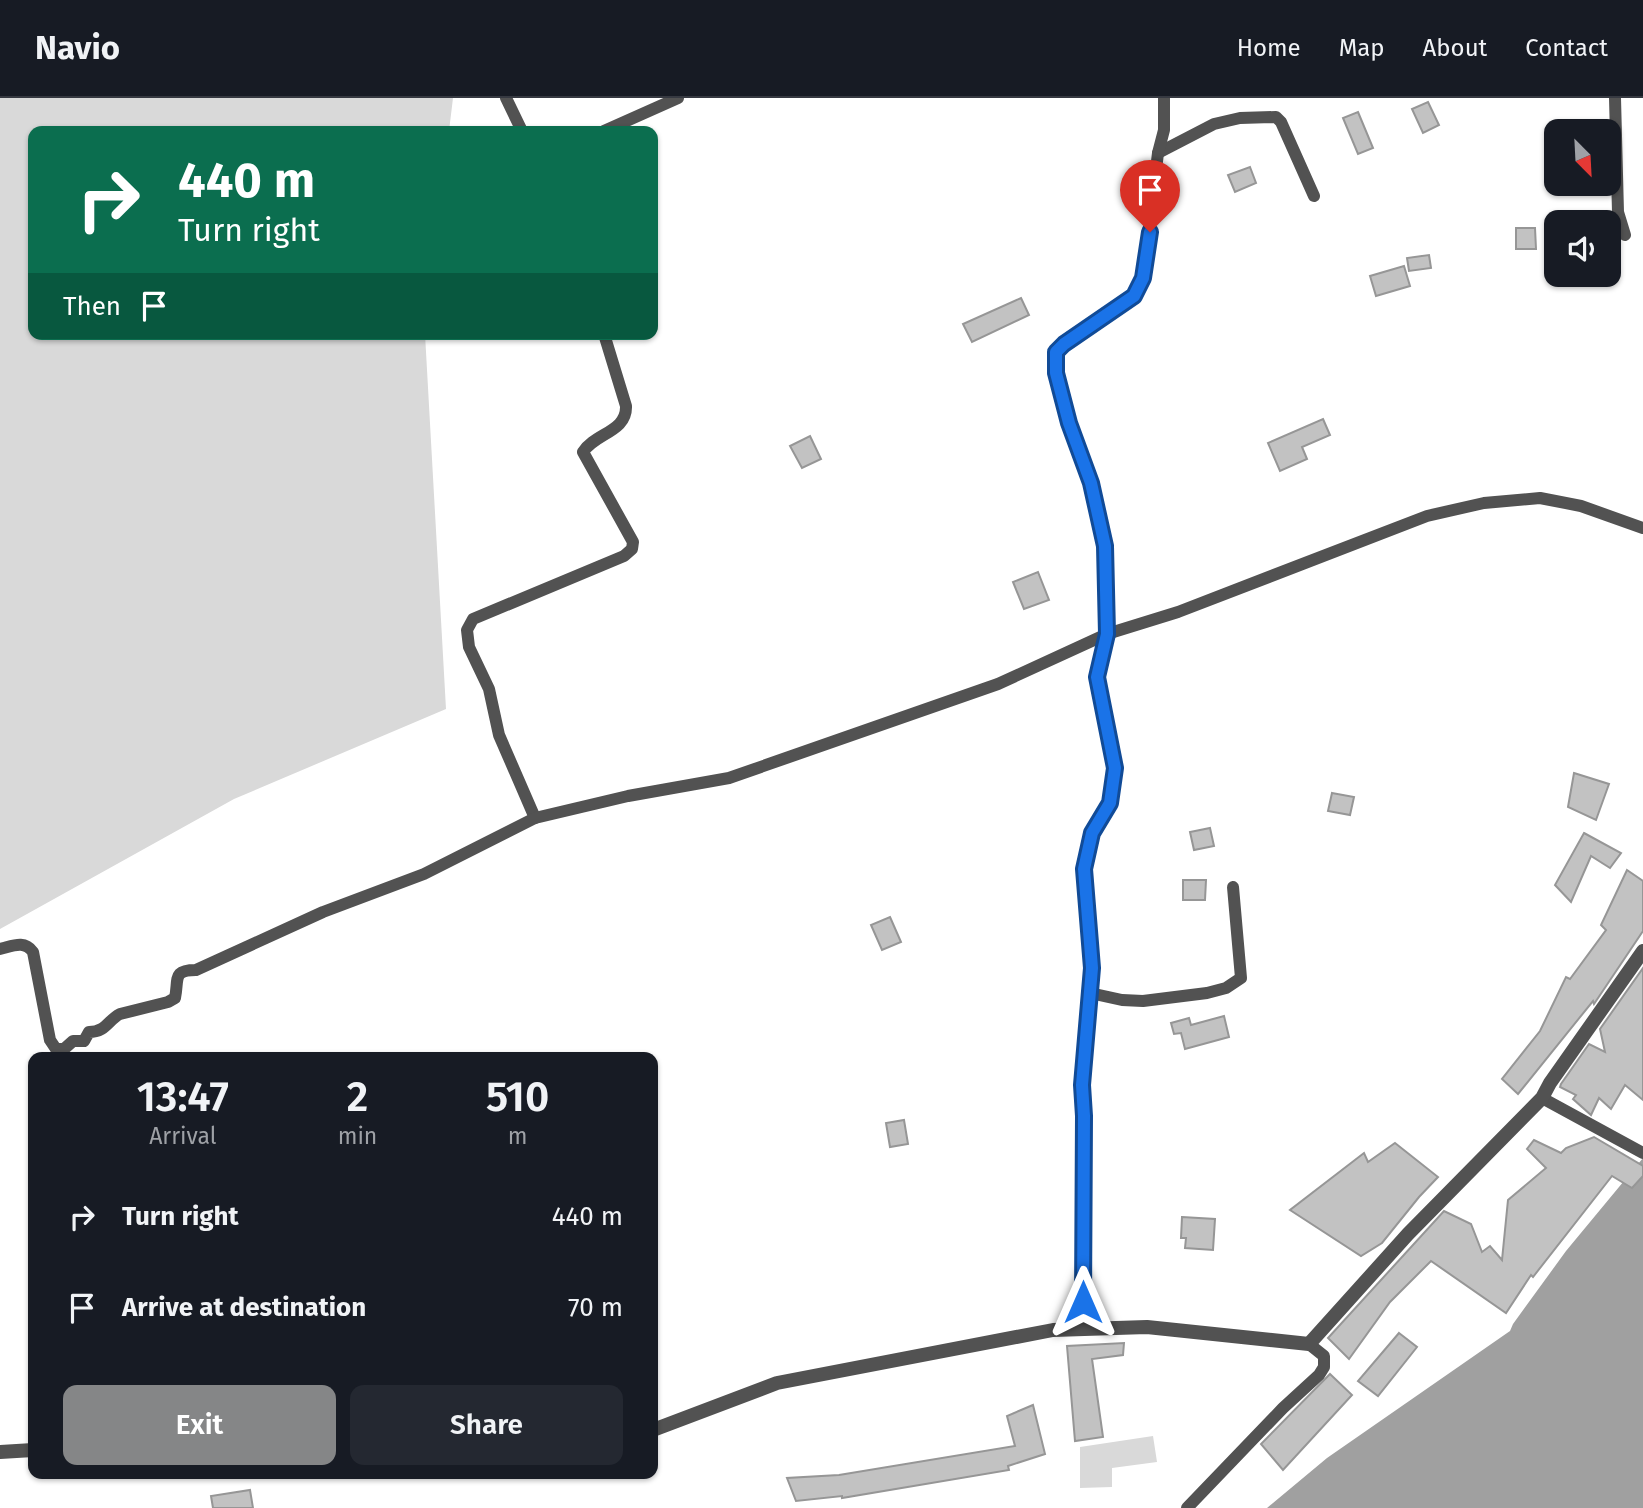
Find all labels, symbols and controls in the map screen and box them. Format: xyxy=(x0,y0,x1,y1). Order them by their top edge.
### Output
text: Navio xyxy=(35,28,120,68)
text: Home xyxy=(1237,34,1301,62)
text: Map xyxy=(1339,34,1385,62)
text: About xyxy=(1423,34,1487,62)
text: Contact xyxy=(1525,34,1608,62)
north arrow xyxy=(1544,119,1620,196)
map controls xyxy=(1544,119,1621,287)
text: 440 m xyxy=(178,151,315,210)
icon: right xyxy=(63,154,154,245)
pin xyxy=(1120,160,1180,232)
icon: arrive xyxy=(1131,171,1169,209)
button: sound xyxy=(1544,210,1621,287)
text: Turn right xyxy=(178,211,320,249)
icon: arrive xyxy=(135,287,173,325)
text: Then xyxy=(63,291,121,322)
text: 13:47 xyxy=(137,1072,229,1122)
text: 2 xyxy=(347,1072,368,1122)
text: 510 xyxy=(486,1072,549,1122)
text: Arrival xyxy=(149,1122,217,1150)
text: min xyxy=(338,1122,377,1150)
text: m xyxy=(508,1122,528,1150)
icon: right xyxy=(63,1198,101,1236)
text: Turn right xyxy=(122,1201,239,1232)
text: 440 m xyxy=(552,1201,623,1232)
position arrow xyxy=(1046,1265,1120,1339)
icon: arrive xyxy=(63,1289,101,1327)
text: Arrive at destination xyxy=(122,1292,366,1323)
text: 70 m xyxy=(568,1292,623,1323)
button: Exit xyxy=(63,1385,336,1465)
button: Share xyxy=(350,1385,623,1465)

